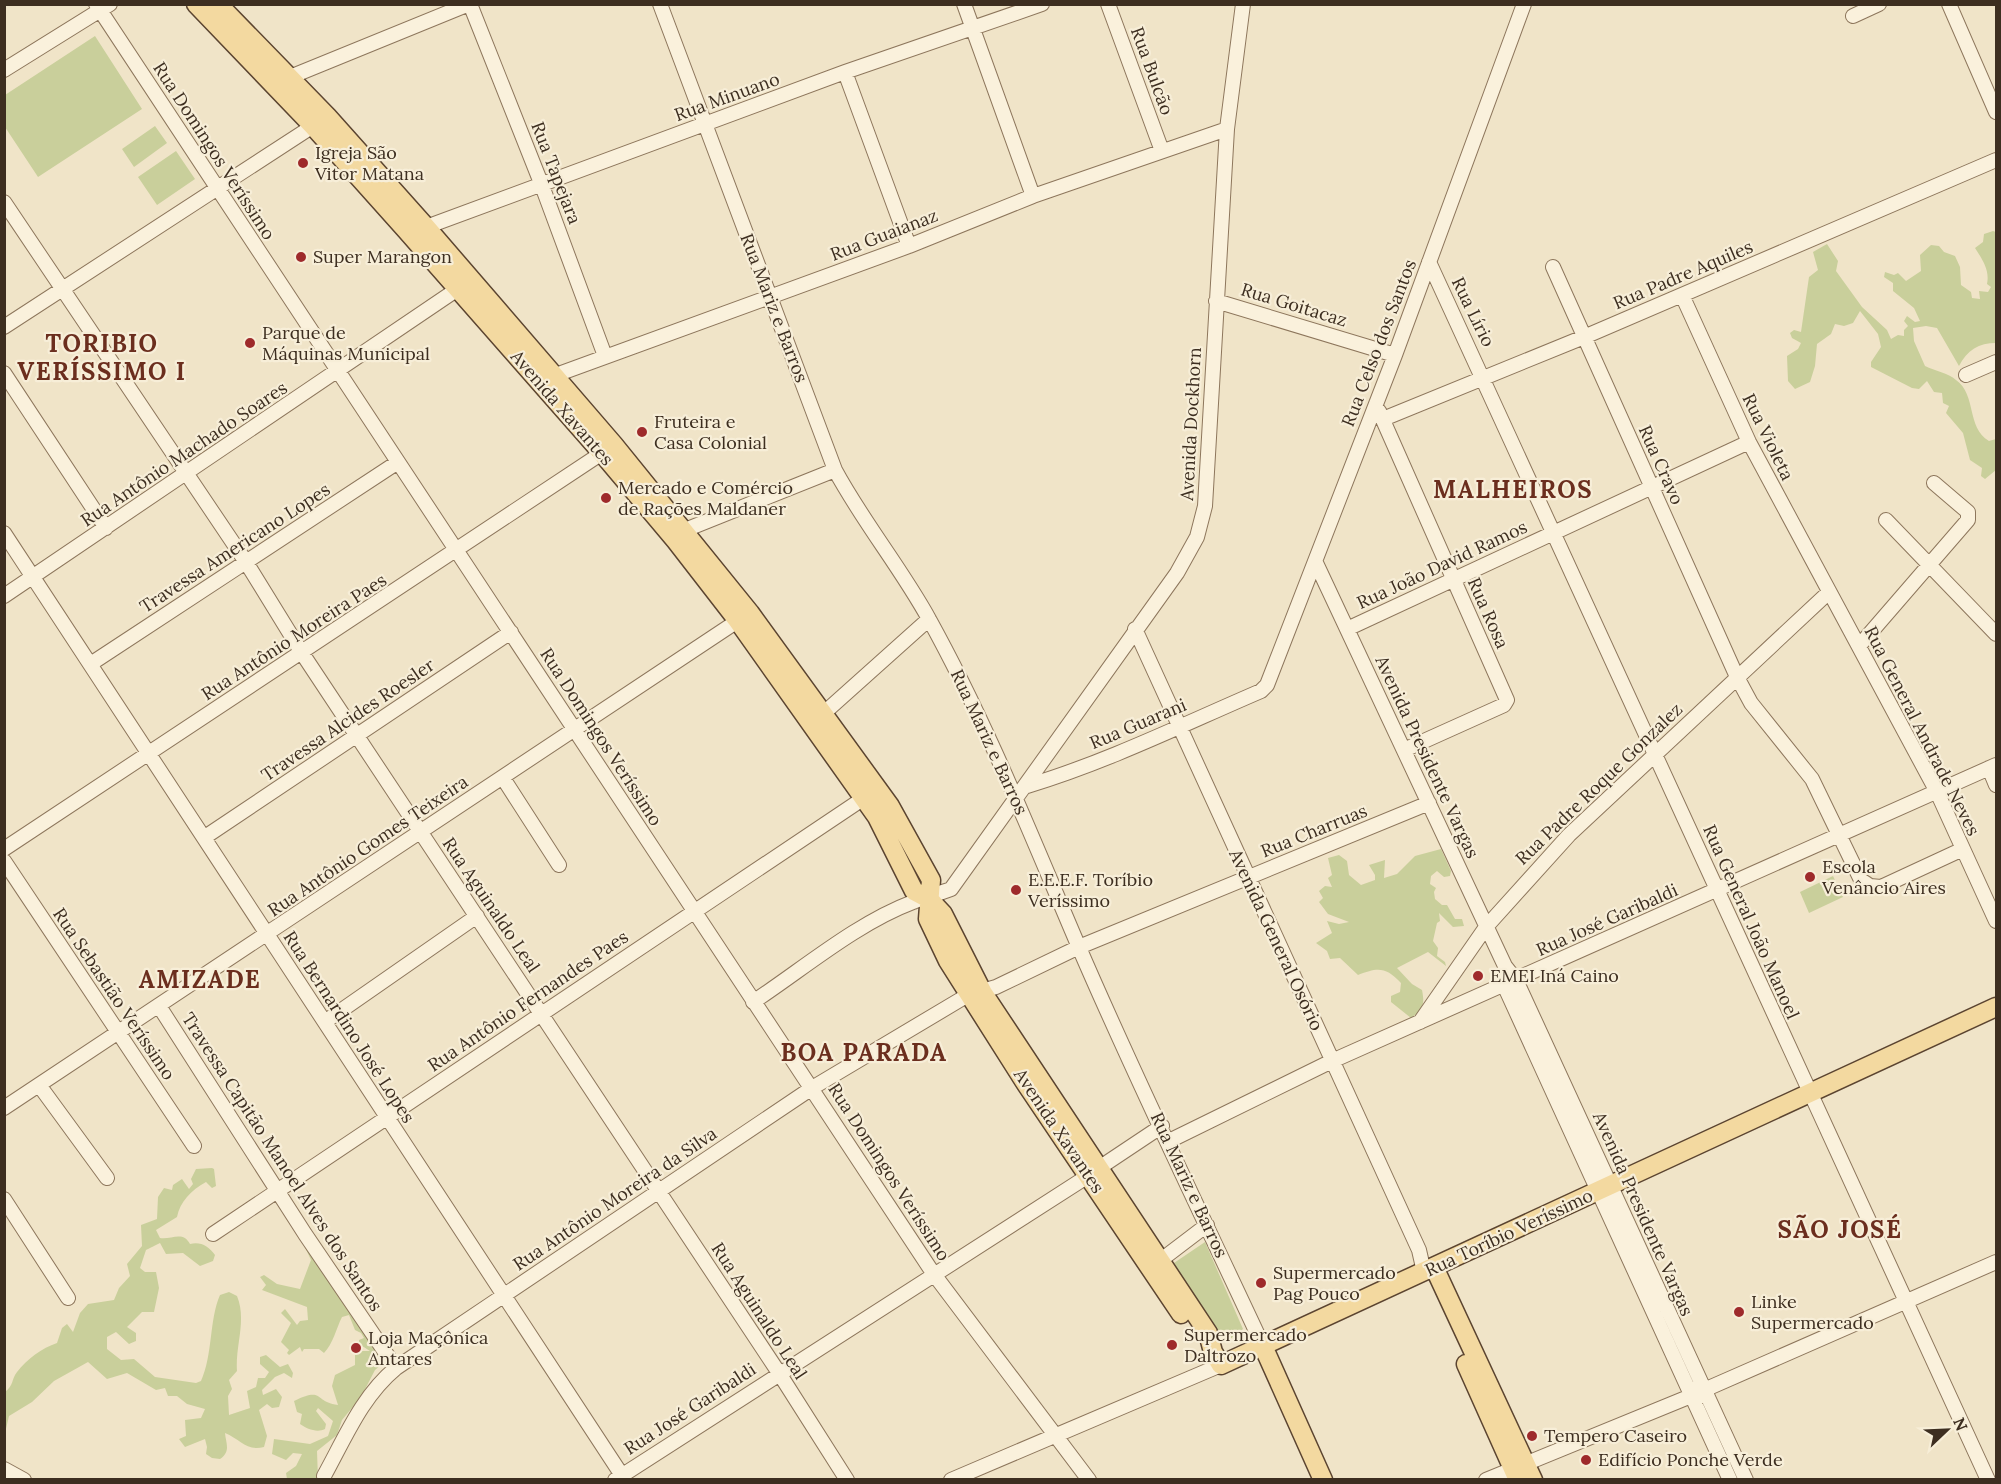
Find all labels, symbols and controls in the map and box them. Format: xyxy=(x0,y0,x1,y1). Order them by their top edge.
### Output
street label: Rua Bulcão xyxy=(1126,24,1179,118)
street label: Rua Domingos Veríssimo xyxy=(148,57,281,244)
street label: Rua Minuano xyxy=(671,67,782,126)
street label: Rua Tapejara xyxy=(526,118,587,227)
place label: Igreja São Vitor Matana xyxy=(314,141,424,185)
marker: Igreja São Vitor Matana xyxy=(296,156,310,170)
street label: Rua Guaianaz xyxy=(827,203,941,266)
street label: Rua Mariz e Barros xyxy=(735,230,814,386)
street label: Rua Padre Aquiles xyxy=(1610,235,1756,314)
place label: Super Marangon xyxy=(313,245,452,268)
marker: Super Marangon xyxy=(294,250,308,264)
street label: Rua Celso dos Santos xyxy=(1336,256,1421,430)
street label: Rua Lírio xyxy=(1447,273,1500,350)
street label: Rua Goitacaz xyxy=(1238,277,1350,332)
place label: Parque de Máquinas Municipal xyxy=(262,321,430,365)
district label: TORIBIO VERÍSSIMO I xyxy=(17,328,187,387)
marker: Parque de Máquinas Municipal xyxy=(243,336,257,350)
street label: Avenida Xavantes xyxy=(505,344,619,470)
street label: Avenida Dockhorn xyxy=(1175,347,1206,502)
street label: Rua Antônio Machado Soares xyxy=(76,376,291,531)
street label: Rua Violeta xyxy=(1738,390,1799,484)
place label: Fruteira e Casa Colonial xyxy=(654,410,767,454)
street label: Rua Cravo xyxy=(1634,421,1689,508)
marker: Fruteira e Casa Colonial xyxy=(635,425,649,439)
district label: MALHEIROS xyxy=(1433,474,1593,505)
place label: Mercado e Comércio de Rações Maldaner xyxy=(618,476,793,520)
street label: Travessa Americano Lopes xyxy=(135,477,334,618)
marker: Mercado e Comércio de Rações Maldaner xyxy=(599,491,613,505)
street label: Rua João David Ramos xyxy=(1353,515,1531,614)
street label: Rua Antônio Moreira Paes xyxy=(197,568,391,705)
street label: Rua Rosa xyxy=(1463,574,1514,652)
street label: Rua General Andrade Neves xyxy=(1859,622,1985,839)
street label: Rua Domingos Veríssimo xyxy=(535,643,668,830)
street label: Avenida Presidente Vargas xyxy=(1370,651,1485,862)
street label: Travessa Alcides Roesler xyxy=(257,653,439,786)
street label: Rua Mariz e Barros xyxy=(946,665,1033,818)
street label: Rua Guarani xyxy=(1086,693,1190,754)
street label: Rua Padre Roque Gonzalez xyxy=(1510,698,1687,870)
street label: Rua Antônio Gomes Teixeira xyxy=(263,770,472,921)
street label: Rua Charruas xyxy=(1257,799,1370,862)
street label: Rua General João Manoel xyxy=(1698,821,1805,1023)
street label: Rua Aguinaldo Leal xyxy=(438,833,545,977)
street label: Avenida General Osório xyxy=(1224,844,1329,1034)
place label: Escola Venâncio Aires xyxy=(1821,855,1946,899)
place label: E.E.E.F. Toríbio Veríssimo xyxy=(1027,868,1153,912)
marker: Escola Venâncio Aires xyxy=(1803,870,1817,884)
street label: Rua José Garibaldi xyxy=(1533,878,1681,961)
marker: E.E.E.F. Toríbio Veríssimo xyxy=(1009,883,1023,897)
street label: Rua Sebastião Veríssimo xyxy=(48,903,181,1084)
street label: Rua Antônio Fernandes Paes xyxy=(423,925,632,1076)
street label: Rua Bernardino José Lopes xyxy=(279,926,420,1127)
district label: AMIZADE xyxy=(139,964,261,995)
place label: EMEI Iná Caino xyxy=(1490,964,1619,987)
marker: EMEI Iná Caino xyxy=(1471,969,1485,983)
street label: Travessa Capitão Manoel Alves dos Santos xyxy=(177,1008,388,1316)
district label: BOA PARADA xyxy=(780,1037,948,1068)
street label: Avenida Xavantes xyxy=(1009,1063,1110,1198)
street label: Rua Domingos Veríssimo xyxy=(823,1078,956,1265)
street label: Avenida Presidente Vargas xyxy=(1588,1107,1699,1319)
street label: Rua Mariz e Barros xyxy=(1146,1108,1233,1261)
street label: Rua Antônio Moreira da Silva xyxy=(508,1122,721,1275)
street label: Rua Toríbio Veríssimo xyxy=(1421,1183,1597,1282)
district label: SÃO JOSÉ xyxy=(1778,1213,1902,1245)
street label: Rua Aguinaldo Leal xyxy=(707,1238,812,1384)
place label: Supermercado Pag Pouco xyxy=(1273,1261,1396,1305)
marker: Supermercado Pag Pouco xyxy=(1254,1276,1268,1290)
place label: Linke Supermercado xyxy=(1751,1290,1874,1334)
marker: Linke Supermercado xyxy=(1732,1305,1746,1319)
place label: Supermercado Daltrozo xyxy=(1184,1323,1307,1367)
place label: Loja Maçônica Antares xyxy=(367,1326,488,1370)
marker: Supermercado Daltrozo xyxy=(1165,1338,1179,1352)
marker: Loja Maçônica Antares xyxy=(349,1341,363,1355)
street label: Rua José Garibaldi xyxy=(620,1357,760,1460)
north arrow xyxy=(1917,1400,1977,1460)
text: N xyxy=(1949,1415,1972,1434)
place label: Tempero Caseiro xyxy=(1544,1424,1687,1447)
marker: Tempero Caseiro xyxy=(1525,1429,1539,1443)
place label: Edifício Ponche Verde xyxy=(1598,1448,1783,1471)
marker: Edifício Ponche Verde xyxy=(1579,1453,1593,1467)

